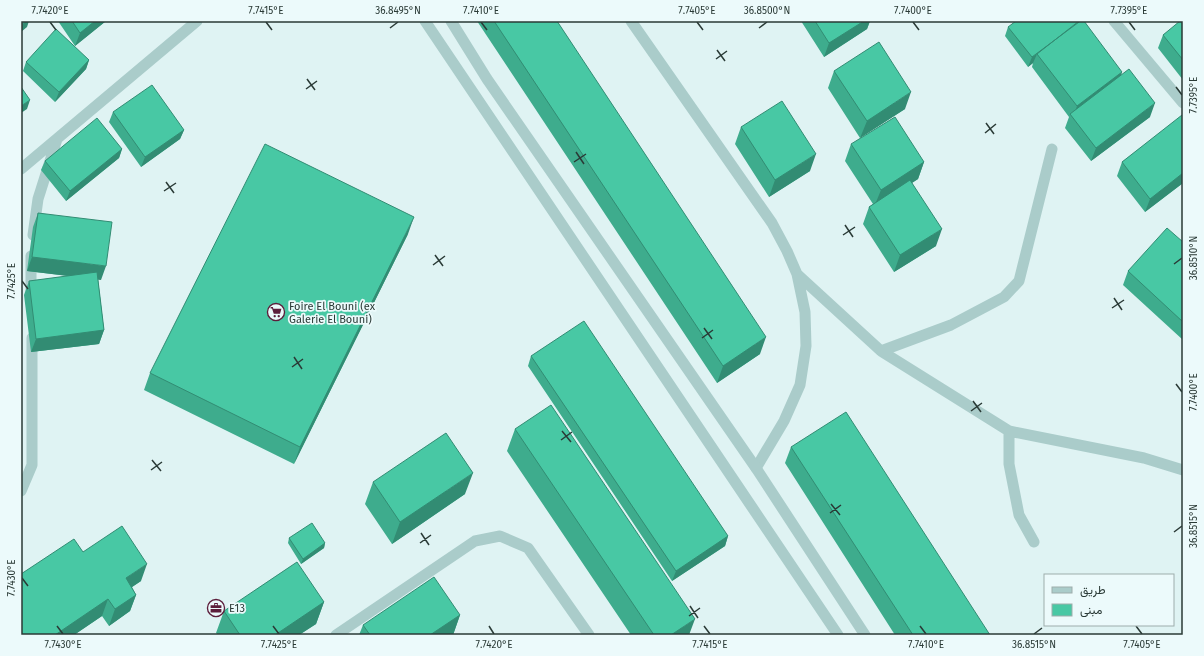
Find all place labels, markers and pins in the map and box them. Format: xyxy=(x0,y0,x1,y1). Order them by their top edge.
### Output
place label: Foire El Bouni (ex Galerie El Bouni) xyxy=(289,300,376,326)
supermarket icon: Foire El Bouni (ex Galerie El Bouni) xyxy=(266,302,286,322)
office icon: E13 xyxy=(206,598,226,618)
place label: E13 xyxy=(229,602,245,615)

